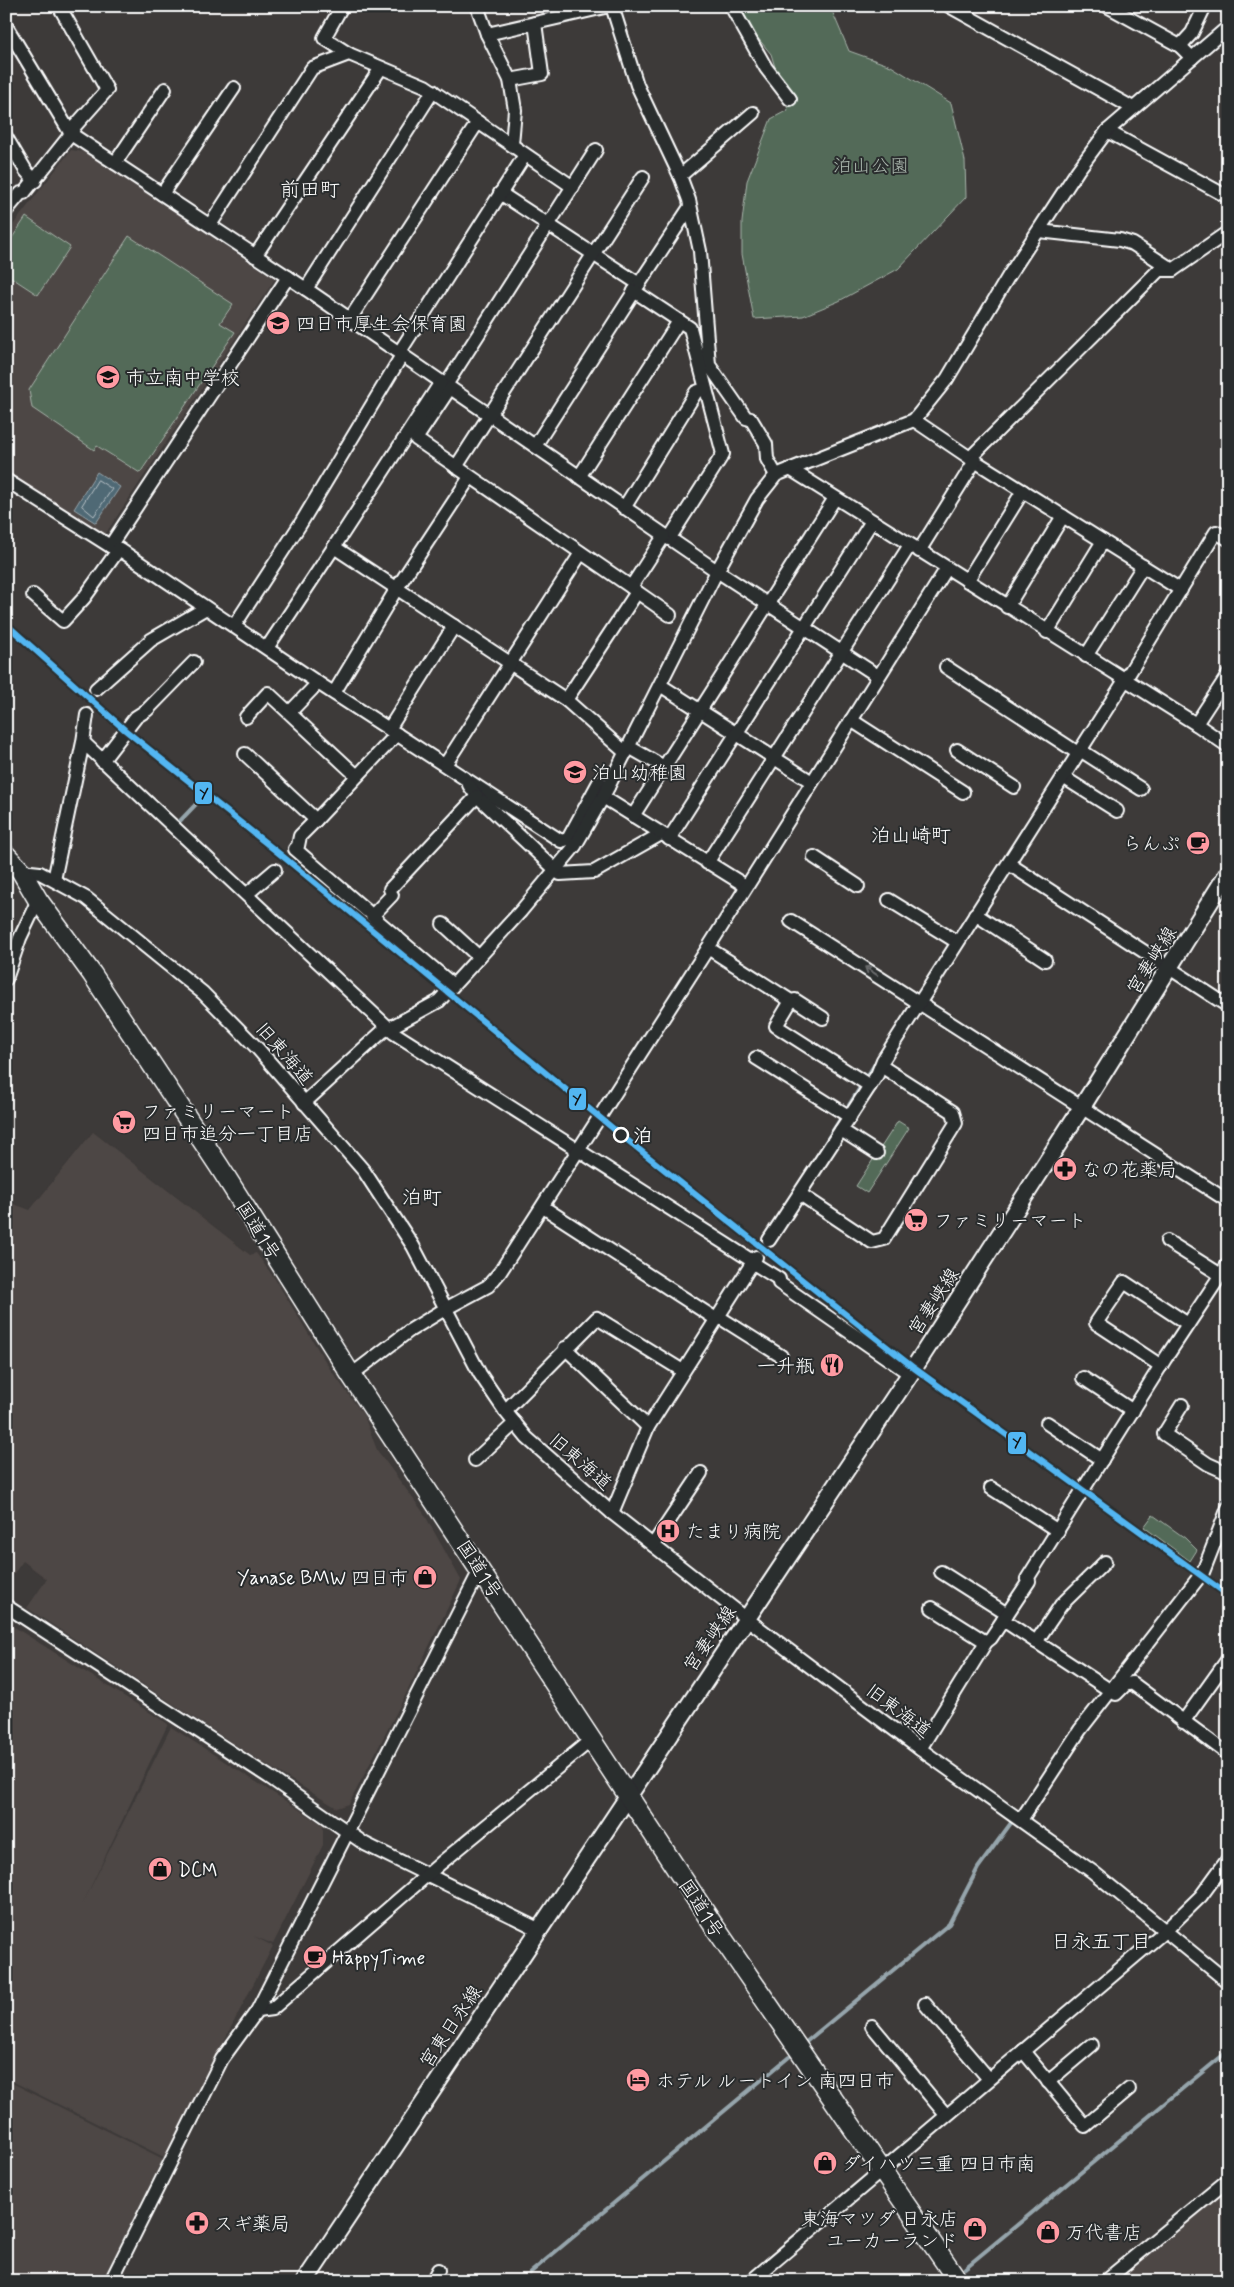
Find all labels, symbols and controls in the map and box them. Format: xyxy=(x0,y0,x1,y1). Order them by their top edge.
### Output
park label: 泊山公園 xyxy=(833,154,909,179)
district label: 前田町 xyxy=(280,177,340,204)
school or university icon: 四日市厚生会保育園 xyxy=(265,310,291,336)
place label: 四日市厚生会保育園 xyxy=(296,312,467,337)
school or university icon: 市立南中学校 xyxy=(95,364,121,390)
place label: 市立南中学校 xyxy=(126,366,240,391)
school or university icon: 泊山幼稚園 xyxy=(562,759,588,785)
place label: 泊山幼稚園 xyxy=(592,761,687,786)
line badge: Y xyxy=(194,781,213,805)
text: Y xyxy=(199,785,209,803)
district label: 泊山崎町 xyxy=(871,823,951,850)
cafe icon: らんぷ xyxy=(1185,830,1211,856)
place label: らんぷ xyxy=(1123,832,1180,857)
street label: 宮妻峡線 xyxy=(1122,922,1183,1000)
one-way arrow xyxy=(864,966,878,976)
street label: 旧東海道 xyxy=(249,1017,318,1091)
line badge: Y xyxy=(568,1087,587,1111)
text: Y xyxy=(572,1091,582,1109)
place label: ファミリーマート 四日市追分一丁目店 xyxy=(142,1100,313,1147)
supermarket icon: ファミリーマート 四日市追分一丁目店 xyxy=(111,1109,137,1135)
place label: 泊 xyxy=(633,1124,652,1149)
marker: 泊 xyxy=(613,1127,629,1143)
pharmacy icon: なの花薬局 xyxy=(1052,1156,1078,1182)
place label: なの花薬局 xyxy=(1082,1158,1177,1183)
district label: 泊町 xyxy=(402,1185,442,1212)
street label: 国道1号 xyxy=(230,1196,286,1265)
supermarket icon: ファミリーマート xyxy=(903,1207,929,1233)
place label: ファミリーマート xyxy=(934,1209,1086,1234)
street label: 宮妻峡線 xyxy=(903,1263,965,1341)
restaurant icon: 一升瓶 xyxy=(819,1352,845,1378)
place label: 一升瓶 xyxy=(757,1354,814,1379)
street label: 旧東海道 xyxy=(543,1428,617,1497)
line badge: Y xyxy=(1007,1431,1027,1455)
text: Y xyxy=(1012,1434,1022,1452)
hospital icon: たまり病院 xyxy=(655,1518,681,1544)
place label: たまり病院 xyxy=(686,1520,781,1545)
street label: 国道1号 xyxy=(450,1536,507,1604)
shop icon: Yanase BMW 四日市 xyxy=(412,1564,438,1590)
place label: Yanase BMW 四日市 xyxy=(237,1566,408,1591)
street label: 宮妻峡線 xyxy=(678,1601,742,1677)
street label: 旧東海道 xyxy=(860,1678,936,1744)
shop icon: DCM xyxy=(147,1856,173,1882)
place label: DCM xyxy=(178,1858,218,1883)
street label: 国道1号 xyxy=(672,1875,729,1943)
district label: 日永五丁目 xyxy=(1051,1929,1151,1956)
cafe icon: HappyTime xyxy=(302,1944,328,1970)
place label: HappyTime xyxy=(332,1946,425,1972)
street label: 宮東日永線 xyxy=(414,1980,488,2073)
hotel icon: ホテル ルートイン 南四日市 xyxy=(625,2067,651,2093)
place label: ホテル ルートイン 南四日市 xyxy=(656,2069,894,2094)
shop icon: ダイハツ三重 四日市南 xyxy=(812,2150,838,2176)
place label: ダイハツ三重 四日市南 xyxy=(842,2152,1035,2177)
place label: 東海マツダ 日永店 ユーカーランド xyxy=(801,2207,958,2254)
pharmacy icon: スギ薬局 xyxy=(184,2210,210,2236)
place label: スギ薬局 xyxy=(214,2212,290,2237)
shop icon: 東海マツダ 日永店 ユーカーランド xyxy=(962,2216,988,2242)
shop icon: 万代書店 xyxy=(1035,2219,1061,2245)
place label: 万代書店 xyxy=(1066,2221,1142,2246)

